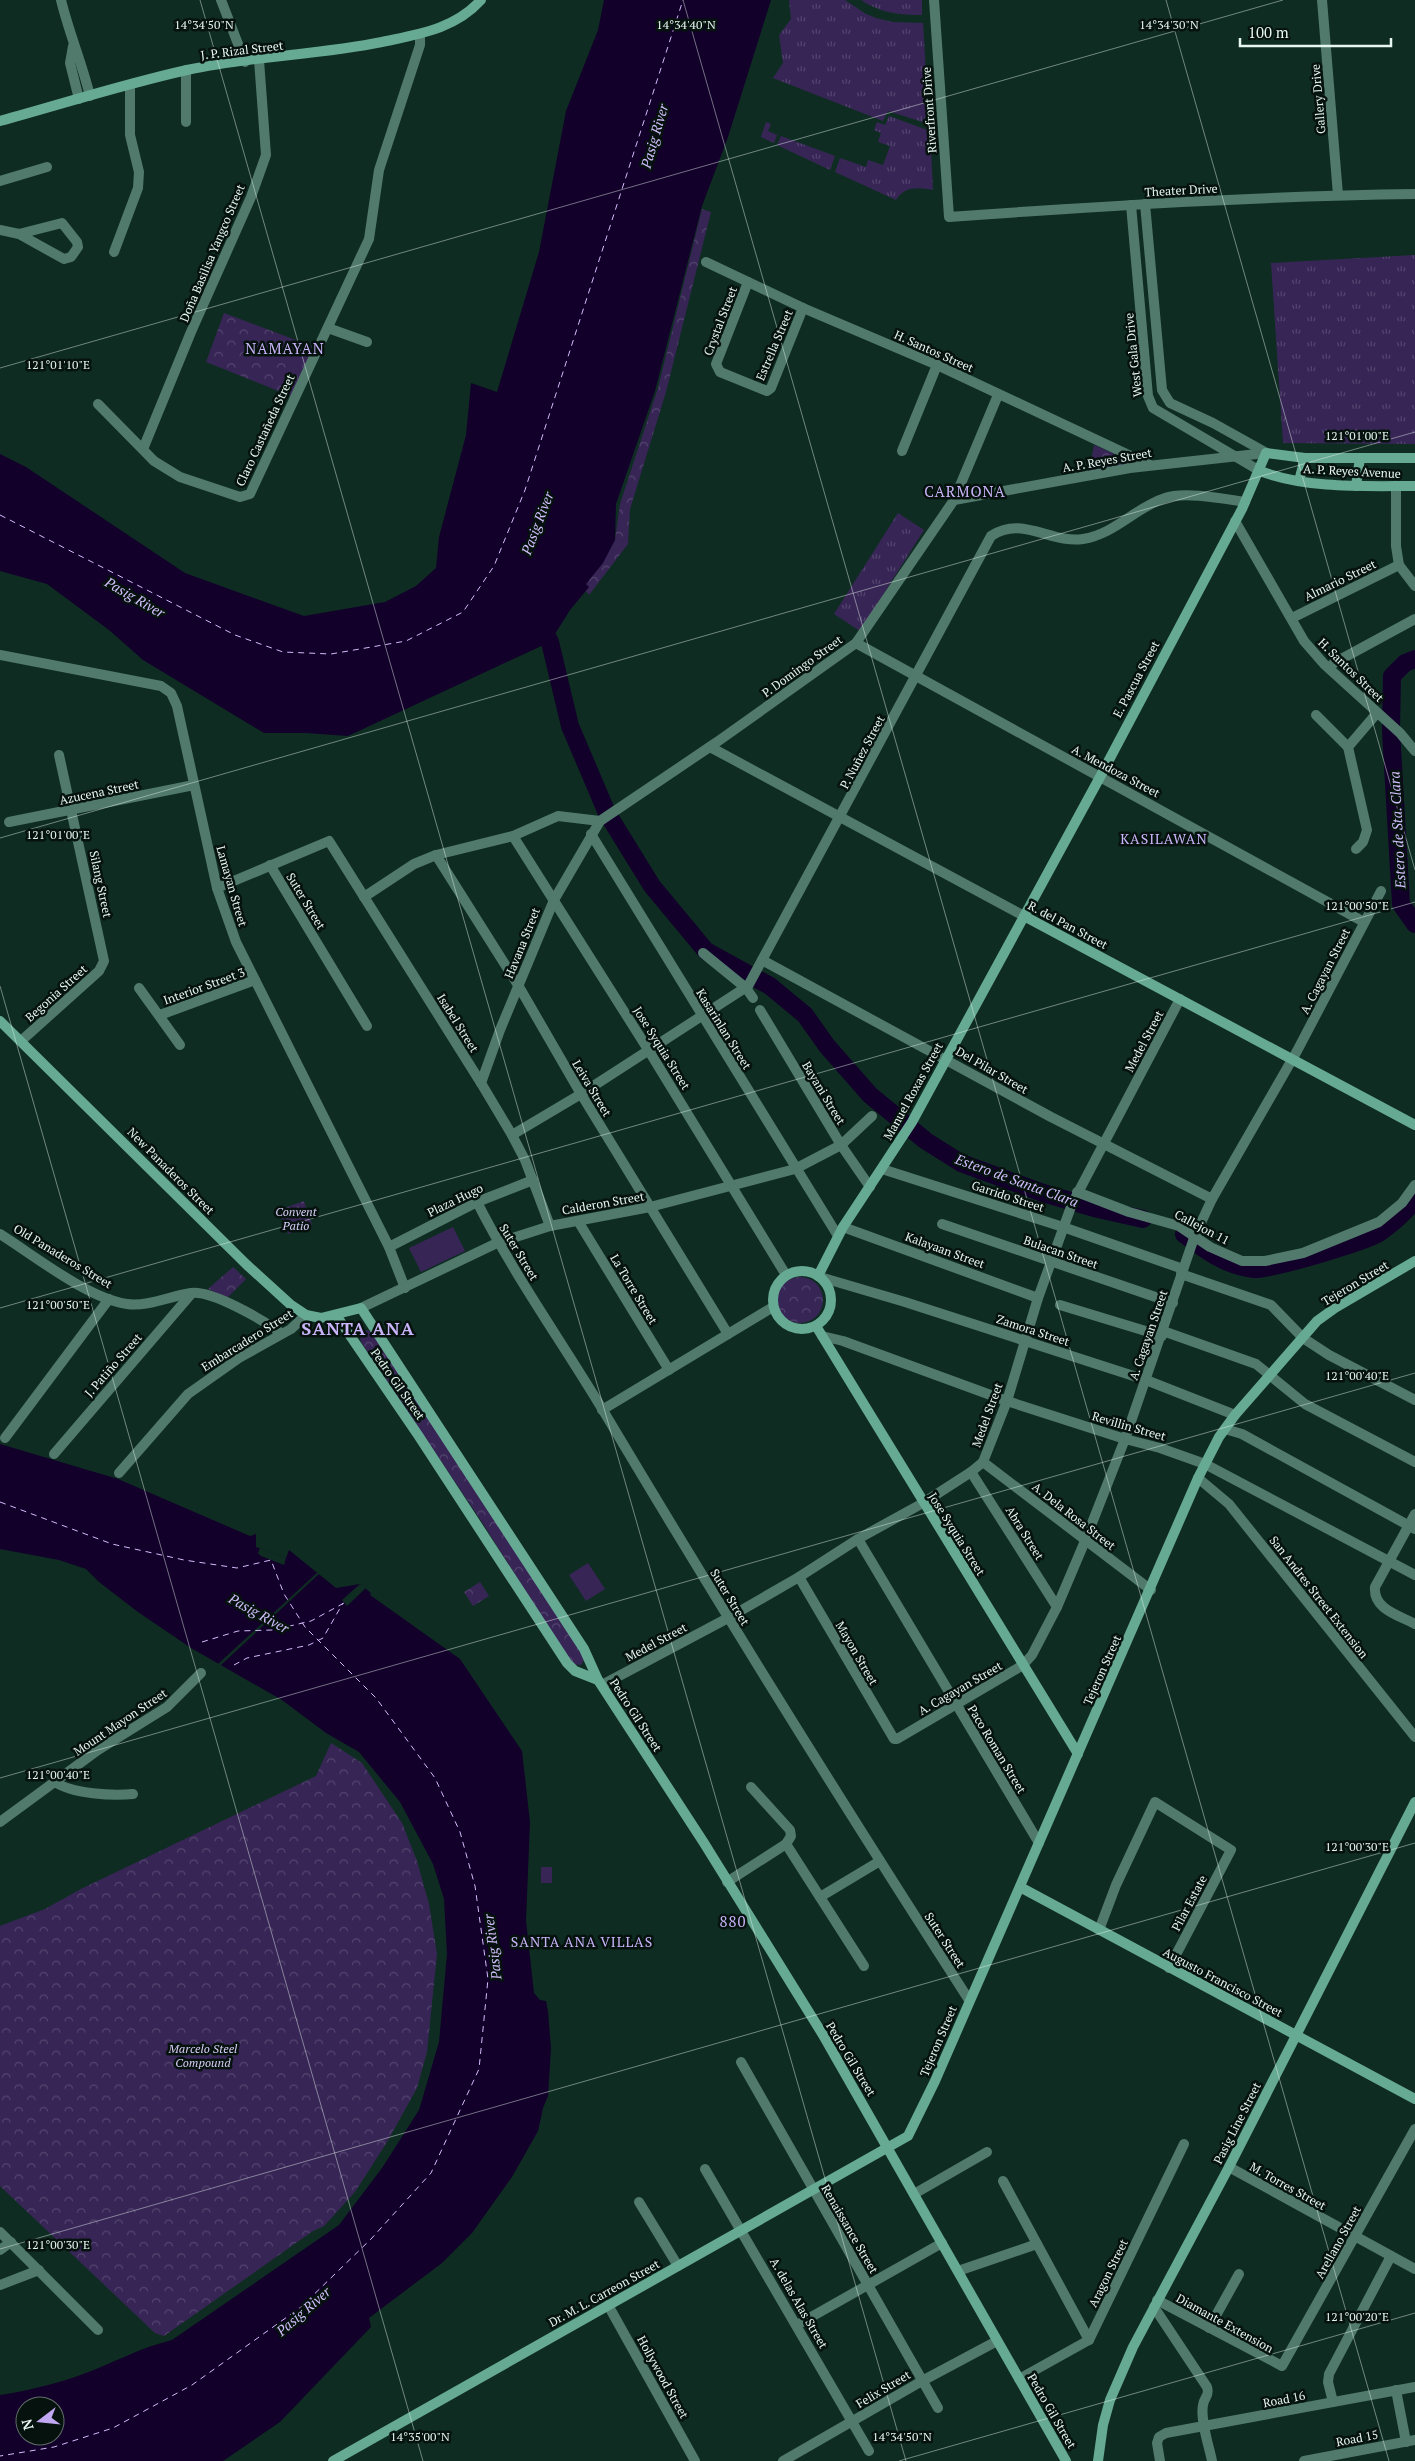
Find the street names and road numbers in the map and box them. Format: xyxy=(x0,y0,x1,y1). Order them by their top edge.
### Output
street label: J. P. Rizal Street xyxy=(200,37,285,63)
street label: Gallery Drive xyxy=(1307,63,1329,135)
street label: Riverfront Drive xyxy=(919,66,939,154)
street label: Doña Basilisa Yangco Street xyxy=(176,181,248,324)
street label: Theater Drive xyxy=(1144,181,1218,199)
street label: Crystal Street xyxy=(700,284,740,358)
street label: Estrella Street xyxy=(752,307,796,383)
street label: West Gala Drive xyxy=(1121,312,1145,398)
street label: H. Santos Street xyxy=(892,327,977,375)
street label: Claro Castañeda Street xyxy=(232,371,298,488)
street label: A. P. Reyes Street xyxy=(1061,445,1153,475)
street label: A. P. Reyes Avenue xyxy=(1303,461,1401,481)
street label: Almario Street xyxy=(1302,556,1379,604)
street label: P. Domingo Street xyxy=(759,632,846,700)
street label: H. Santos Street xyxy=(1315,635,1387,705)
street label: E. Pascua Street xyxy=(1110,638,1163,720)
street label: P. Nuñez Street xyxy=(836,712,888,791)
street label: A. Mendoza Street xyxy=(1069,741,1163,801)
street label: Azucena Street xyxy=(58,776,140,808)
street label: Lamayan Street xyxy=(213,844,251,929)
street label: Silang Street xyxy=(87,849,116,919)
street label: Suter Street xyxy=(283,870,329,932)
street label: R. del Pan Street xyxy=(1026,898,1111,953)
street label: Havana Street xyxy=(501,905,543,981)
street label: A. Cagayan Street xyxy=(1297,925,1353,1016)
street label: Begonia Street xyxy=(22,961,90,1025)
street label: Interior Street 3 xyxy=(161,964,247,1008)
street label: Kasarinlan Street xyxy=(693,986,755,1073)
street label: Isabel Street xyxy=(434,991,482,1056)
street label: Jose Syquia Street xyxy=(630,1004,694,1093)
street label: Medel Street xyxy=(1121,1007,1167,1074)
street label: Manuel Roxas Street xyxy=(880,1039,946,1142)
street label: Del Pilar Street xyxy=(953,1043,1031,1097)
street label: Leiva Street xyxy=(569,1057,615,1119)
street label: Bayani Street xyxy=(799,1059,849,1128)
street label: New Panaderos Street xyxy=(124,1124,218,1218)
street label: Garrido Street xyxy=(970,1177,1047,1215)
street label: Plaza Hugo xyxy=(425,1180,486,1220)
street label: Calderon Street xyxy=(561,1188,646,1218)
street label: Callejon 11 xyxy=(1172,1206,1232,1248)
street label: Old Panaderos Street xyxy=(11,1221,116,1292)
street label: Suter Street xyxy=(496,1221,542,1283)
street label: Kalayaan Street xyxy=(903,1229,987,1272)
street label: Bulacan Street xyxy=(1022,1232,1101,1272)
street label: La Torre Street xyxy=(607,1251,661,1327)
street label: Tejeron Street xyxy=(1319,1257,1392,1309)
street label: A. Cagayan Street xyxy=(1126,1287,1171,1382)
street label: Embarcadero Street xyxy=(198,1306,296,1374)
street label: Zamora Street xyxy=(995,1311,1072,1349)
street label: J. Patiño Street xyxy=(81,1330,145,1400)
street label: Pedro Gil Street xyxy=(368,1345,429,1423)
street label: Medel Street xyxy=(968,1380,1006,1449)
street label: Revillin Street xyxy=(1090,1408,1168,1444)
street label: A. Dela Rosa Street xyxy=(1029,1479,1119,1553)
street label: Jose Syquia Street xyxy=(925,1490,989,1579)
street label: Abra Street xyxy=(1003,1503,1048,1563)
street label: San Andres Street Extension xyxy=(1266,1533,1372,1661)
street label: Suter Street xyxy=(707,1566,753,1628)
street label: Mayon Street xyxy=(833,1618,882,1688)
street label: Medel Street xyxy=(623,1619,690,1665)
street label: Tejeron Street xyxy=(1080,1632,1124,1708)
street label: A. Cagayan Street xyxy=(915,1658,1005,1718)
street label: Pedro Gil Street xyxy=(607,1676,665,1755)
street label: Mount Mayon Street xyxy=(70,1685,170,1759)
street label: Paco Roman Street xyxy=(965,1702,1030,1796)
street label: Pilar Estate xyxy=(1168,1872,1210,1934)
street label: Suter Street xyxy=(921,1909,969,1971)
street label: Augusto Francisco Street xyxy=(1161,1944,1286,2020)
street label: Tejeron Street xyxy=(916,2003,960,2079)
street label: Pedro Gil Street xyxy=(823,2019,879,2099)
street label: Pasig Line Street xyxy=(1210,2079,1264,2166)
street label: M. Torres Street xyxy=(1247,2159,1329,2213)
street label: Renaissance Street xyxy=(818,2182,882,2277)
street label: Arellano Street xyxy=(1312,2203,1364,2281)
street label: Aragon Street xyxy=(1085,2236,1131,2309)
street label: A. delas Alas Street xyxy=(767,2255,831,2351)
street label: Dr. M. L. Carreon Street xyxy=(546,2256,663,2330)
street label: Diamante Extension xyxy=(1174,2290,1276,2356)
street label: Hollywood Street xyxy=(634,2333,692,2422)
street label: Felix Street xyxy=(853,2367,913,2411)
street label: Pedro Gil Street xyxy=(1024,2371,1080,2452)
street label: Road 16 xyxy=(1262,2387,1307,2410)
street label: Road 15 xyxy=(1335,2427,1379,2449)

